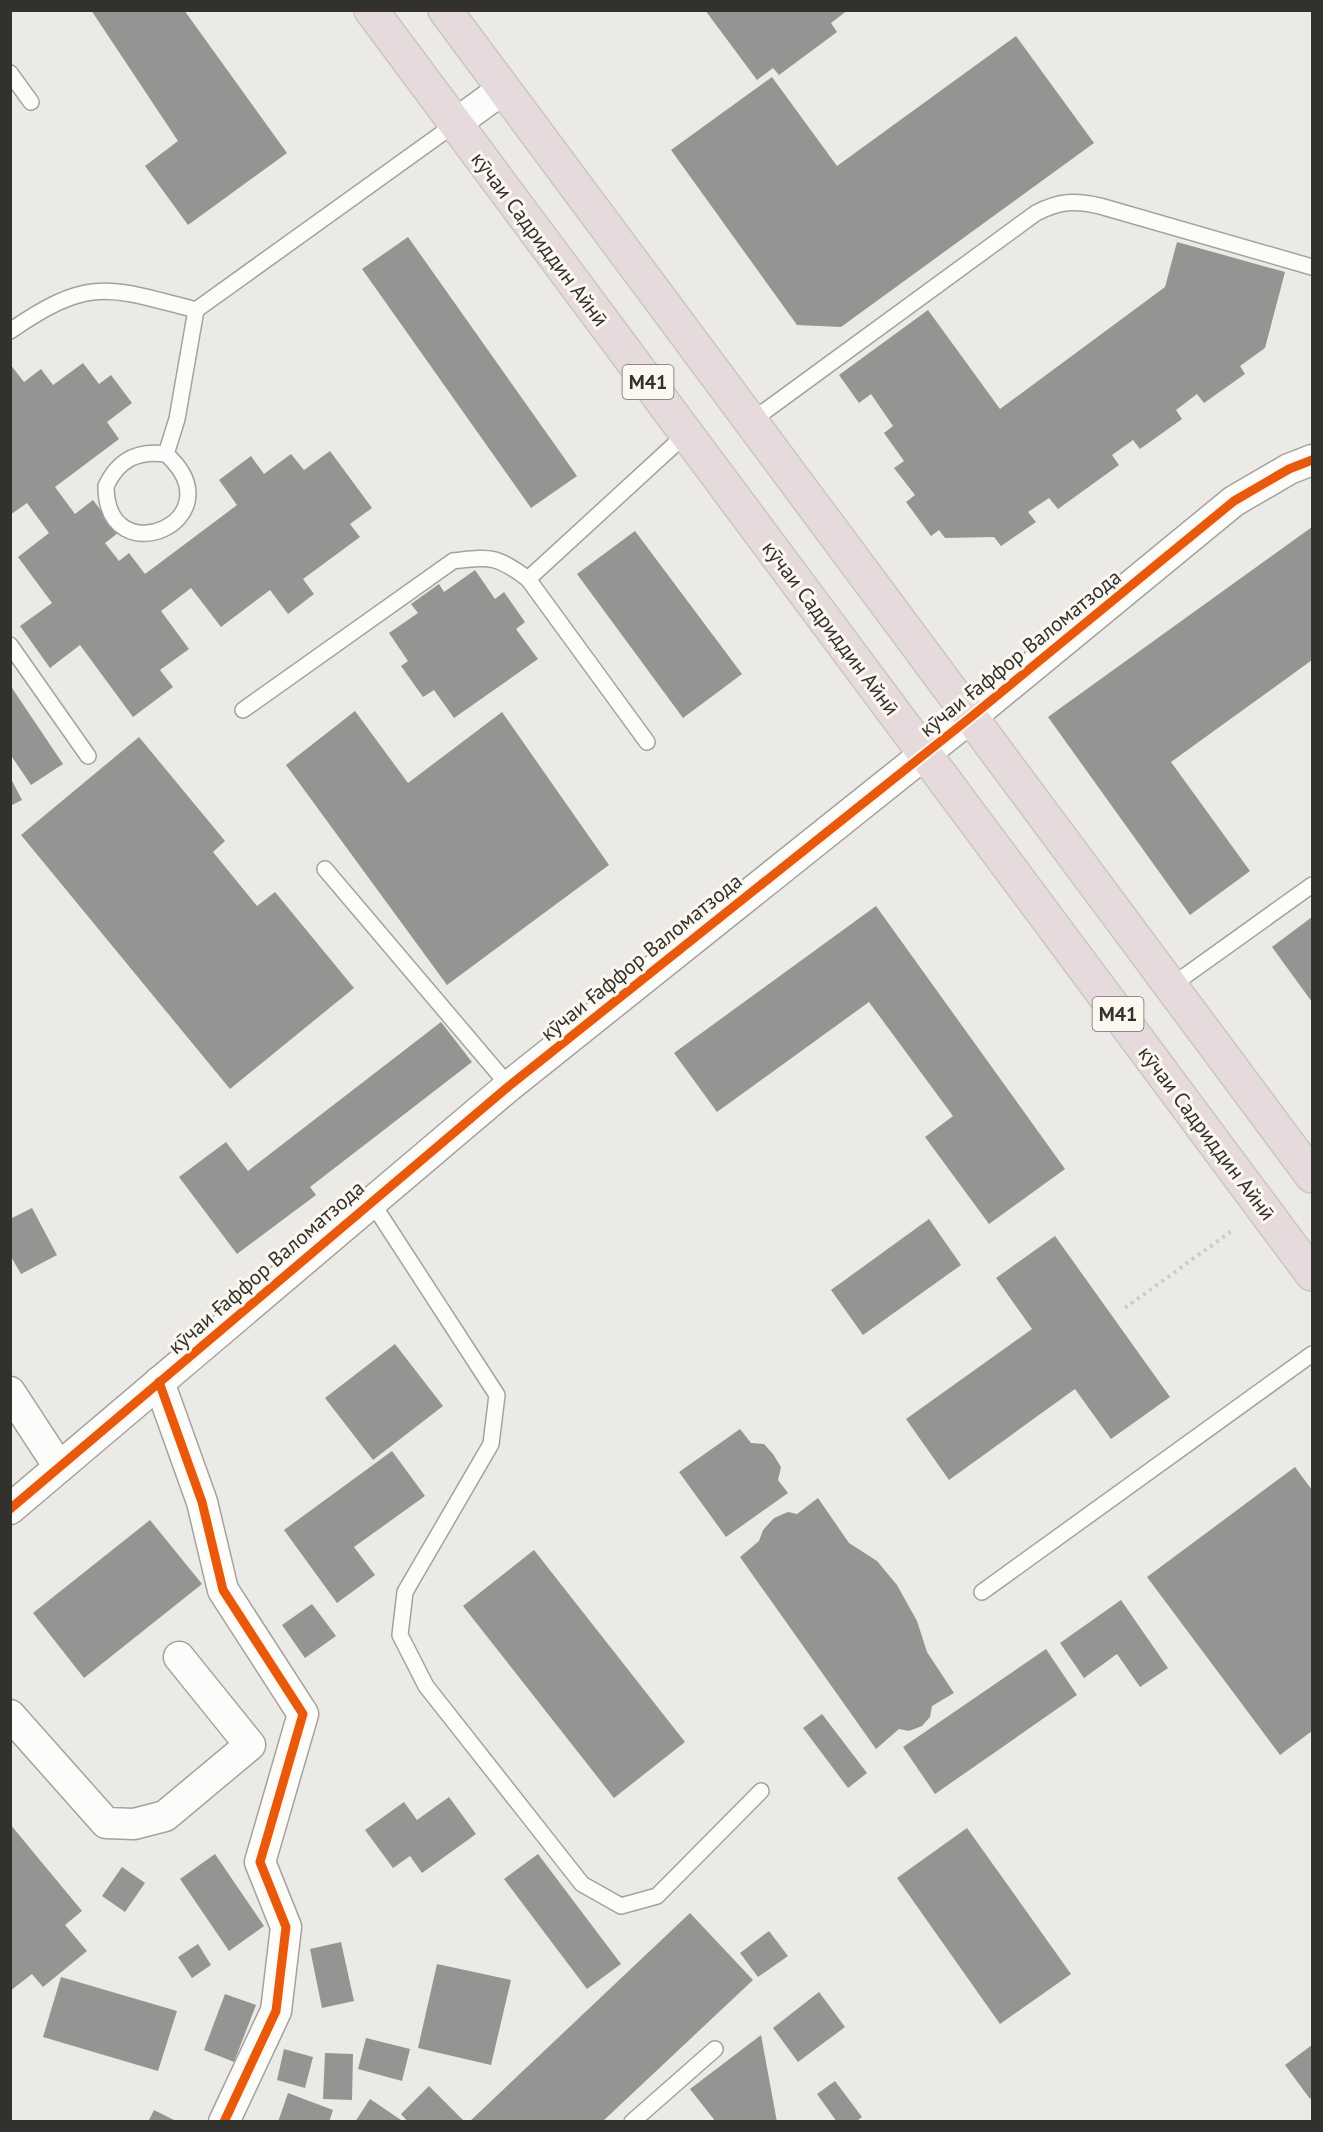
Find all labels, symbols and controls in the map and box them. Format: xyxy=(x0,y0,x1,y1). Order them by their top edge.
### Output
street label: кӯчаи Садриддин Айнӣ xyxy=(465,146,615,332)
road number: M41 xyxy=(622,365,674,399)
street label: кӯчаи Садриддин Айнӣ xyxy=(756,535,906,721)
street label: кӯчаи Ғаффор Валоматзода xyxy=(914,563,1126,743)
street label: кӯчаи Ғаффор Валоматзода xyxy=(535,867,747,1047)
road number: M41 xyxy=(1092,997,1144,1031)
street label: кӯчаи Садриддин Айнӣ xyxy=(1132,1040,1282,1226)
street label: кӯчаи Ғаффор Валоматзода xyxy=(162,1174,370,1360)

